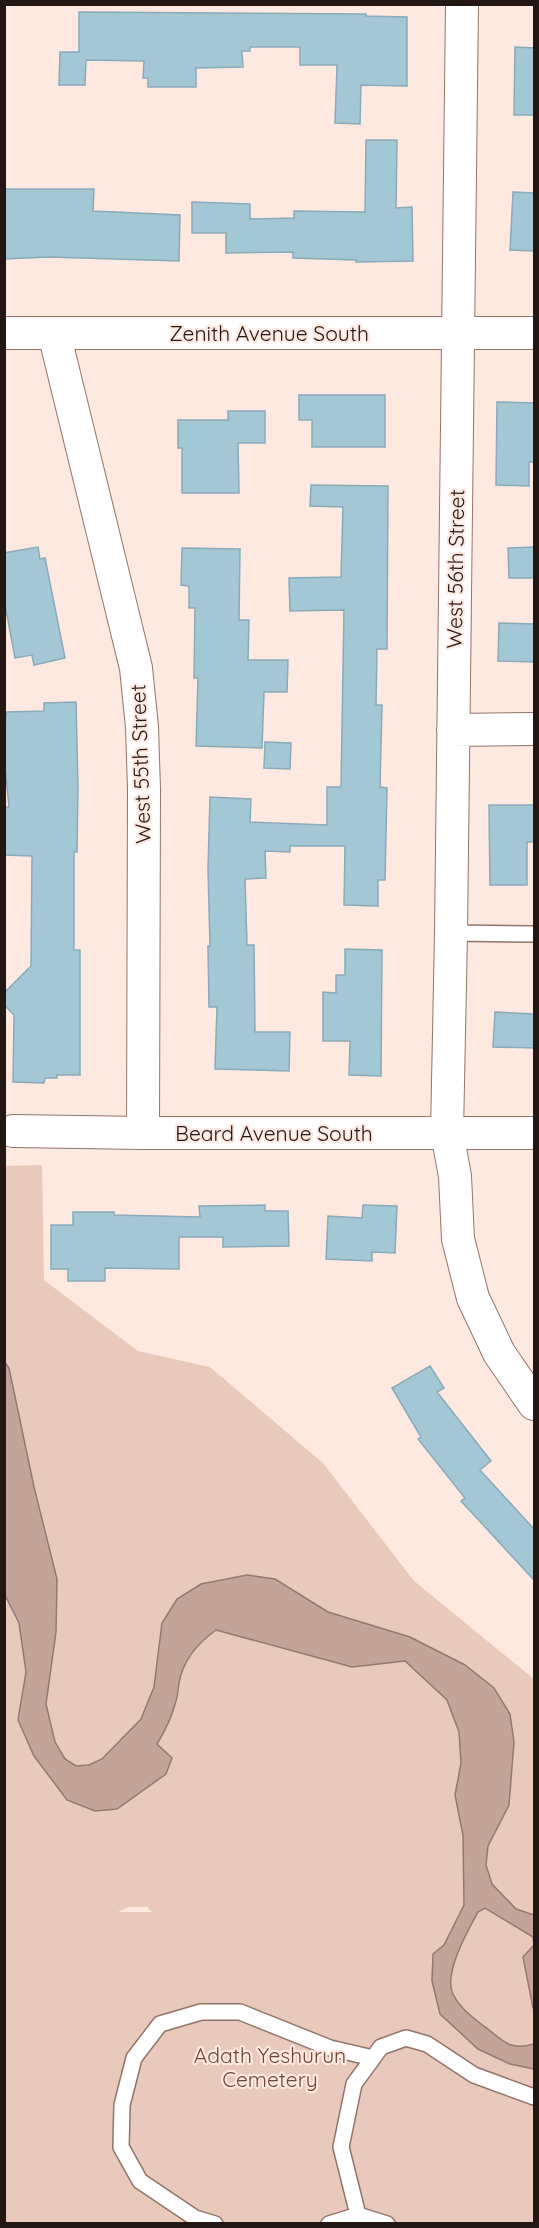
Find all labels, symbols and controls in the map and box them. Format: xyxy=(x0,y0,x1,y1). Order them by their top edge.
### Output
street label: Zenith Avenue South xyxy=(169,320,369,346)
street label: West 56th Street xyxy=(441,489,469,649)
street label: West 55th Street xyxy=(124,684,156,844)
street label: Beard Avenue South xyxy=(175,1120,373,1146)
park label: Adath Yeshurun Cemetery xyxy=(194,2042,346,2092)

